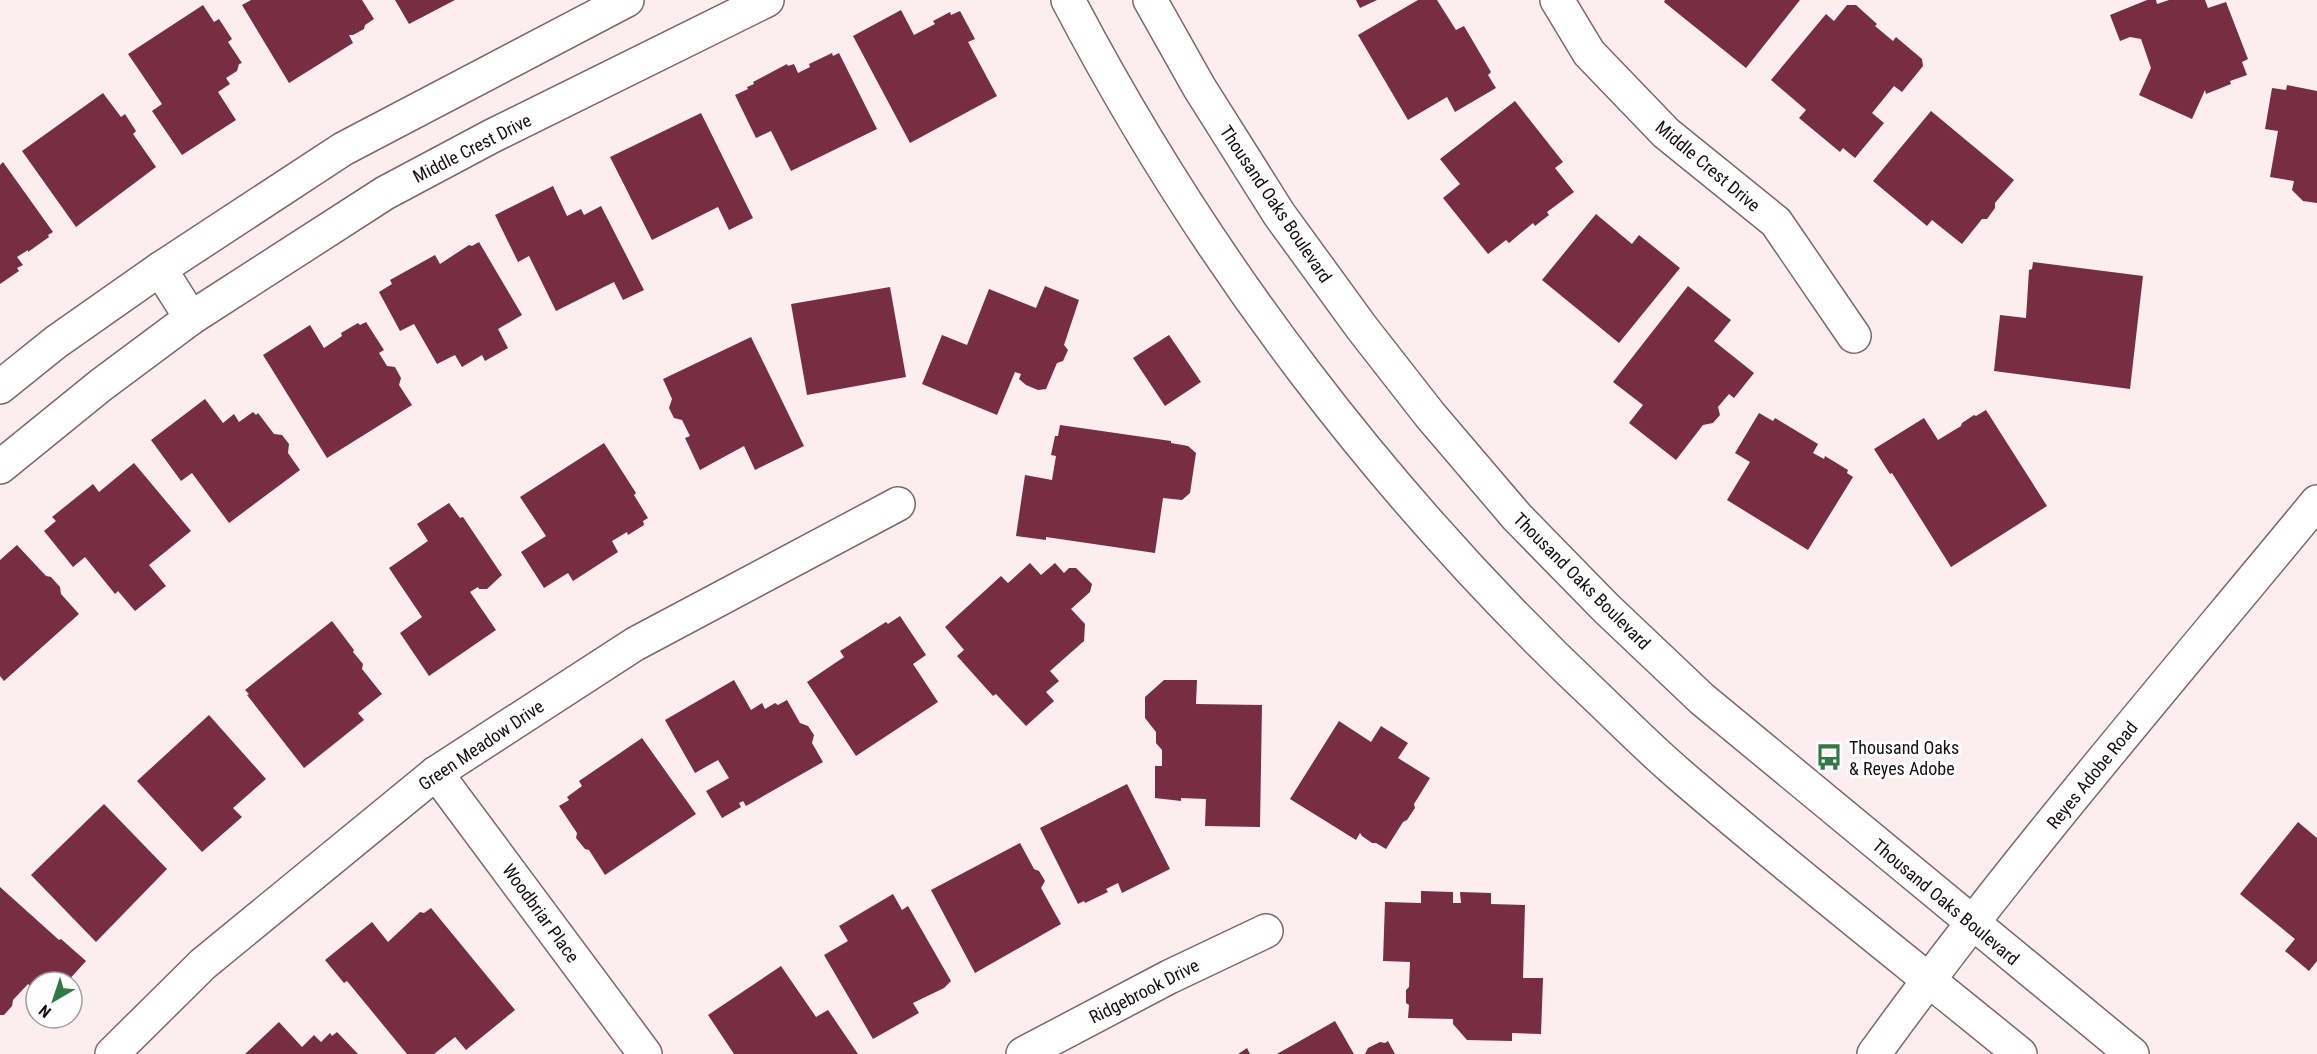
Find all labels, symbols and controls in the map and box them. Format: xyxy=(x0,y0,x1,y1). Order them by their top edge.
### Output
street label: Middle Crest Drive xyxy=(409,109,535,187)
street label: Middle Crest Drive xyxy=(1652,116,1764,216)
street label: Thousand Oaks Boulevard xyxy=(1216,122,1336,286)
street label: Thousand Oaks Boulevard xyxy=(1509,508,1655,654)
street label: Green Meadow Drive xyxy=(415,695,547,795)
street label: Reyes Adobe Road xyxy=(2042,717,2142,833)
place label: Thousand Oaks & Reyes Adobe xyxy=(1849,737,1959,779)
bus stop icon: Thousand Oaks & Reyes Adobe xyxy=(1814,742,1844,772)
street label: Thousand Oaks Boulevard xyxy=(1868,835,2024,969)
street label: Woodbriar Place xyxy=(498,860,584,966)
street label: Ridgebrook Drive xyxy=(1086,954,1202,1028)
north arrow xyxy=(24,970,84,1030)
text: N xyxy=(35,1001,55,1022)

